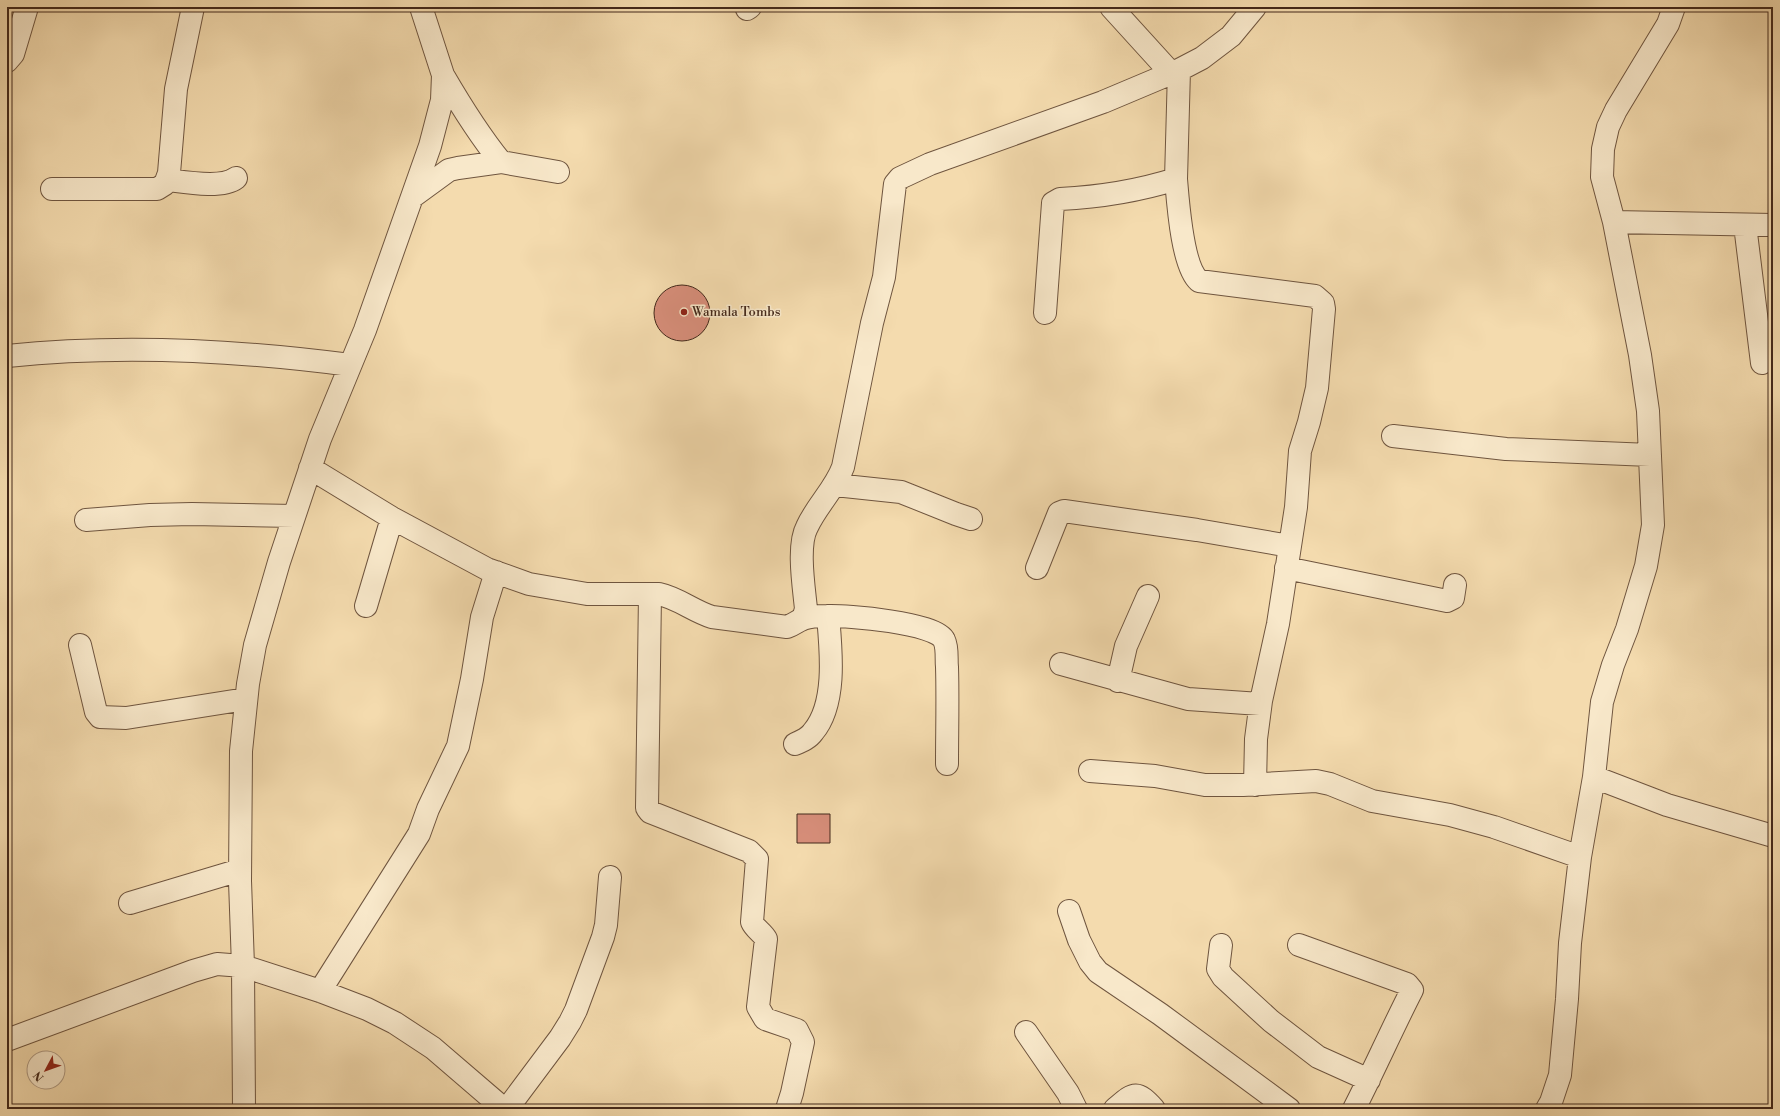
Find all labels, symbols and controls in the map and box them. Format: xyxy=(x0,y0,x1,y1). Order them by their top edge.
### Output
place label: Wamala Tombs xyxy=(691,304,781,320)
marker: Wamala Tombs xyxy=(679,307,689,317)
north arrow xyxy=(26,1050,66,1090)
text: N xyxy=(31,1068,47,1084)

